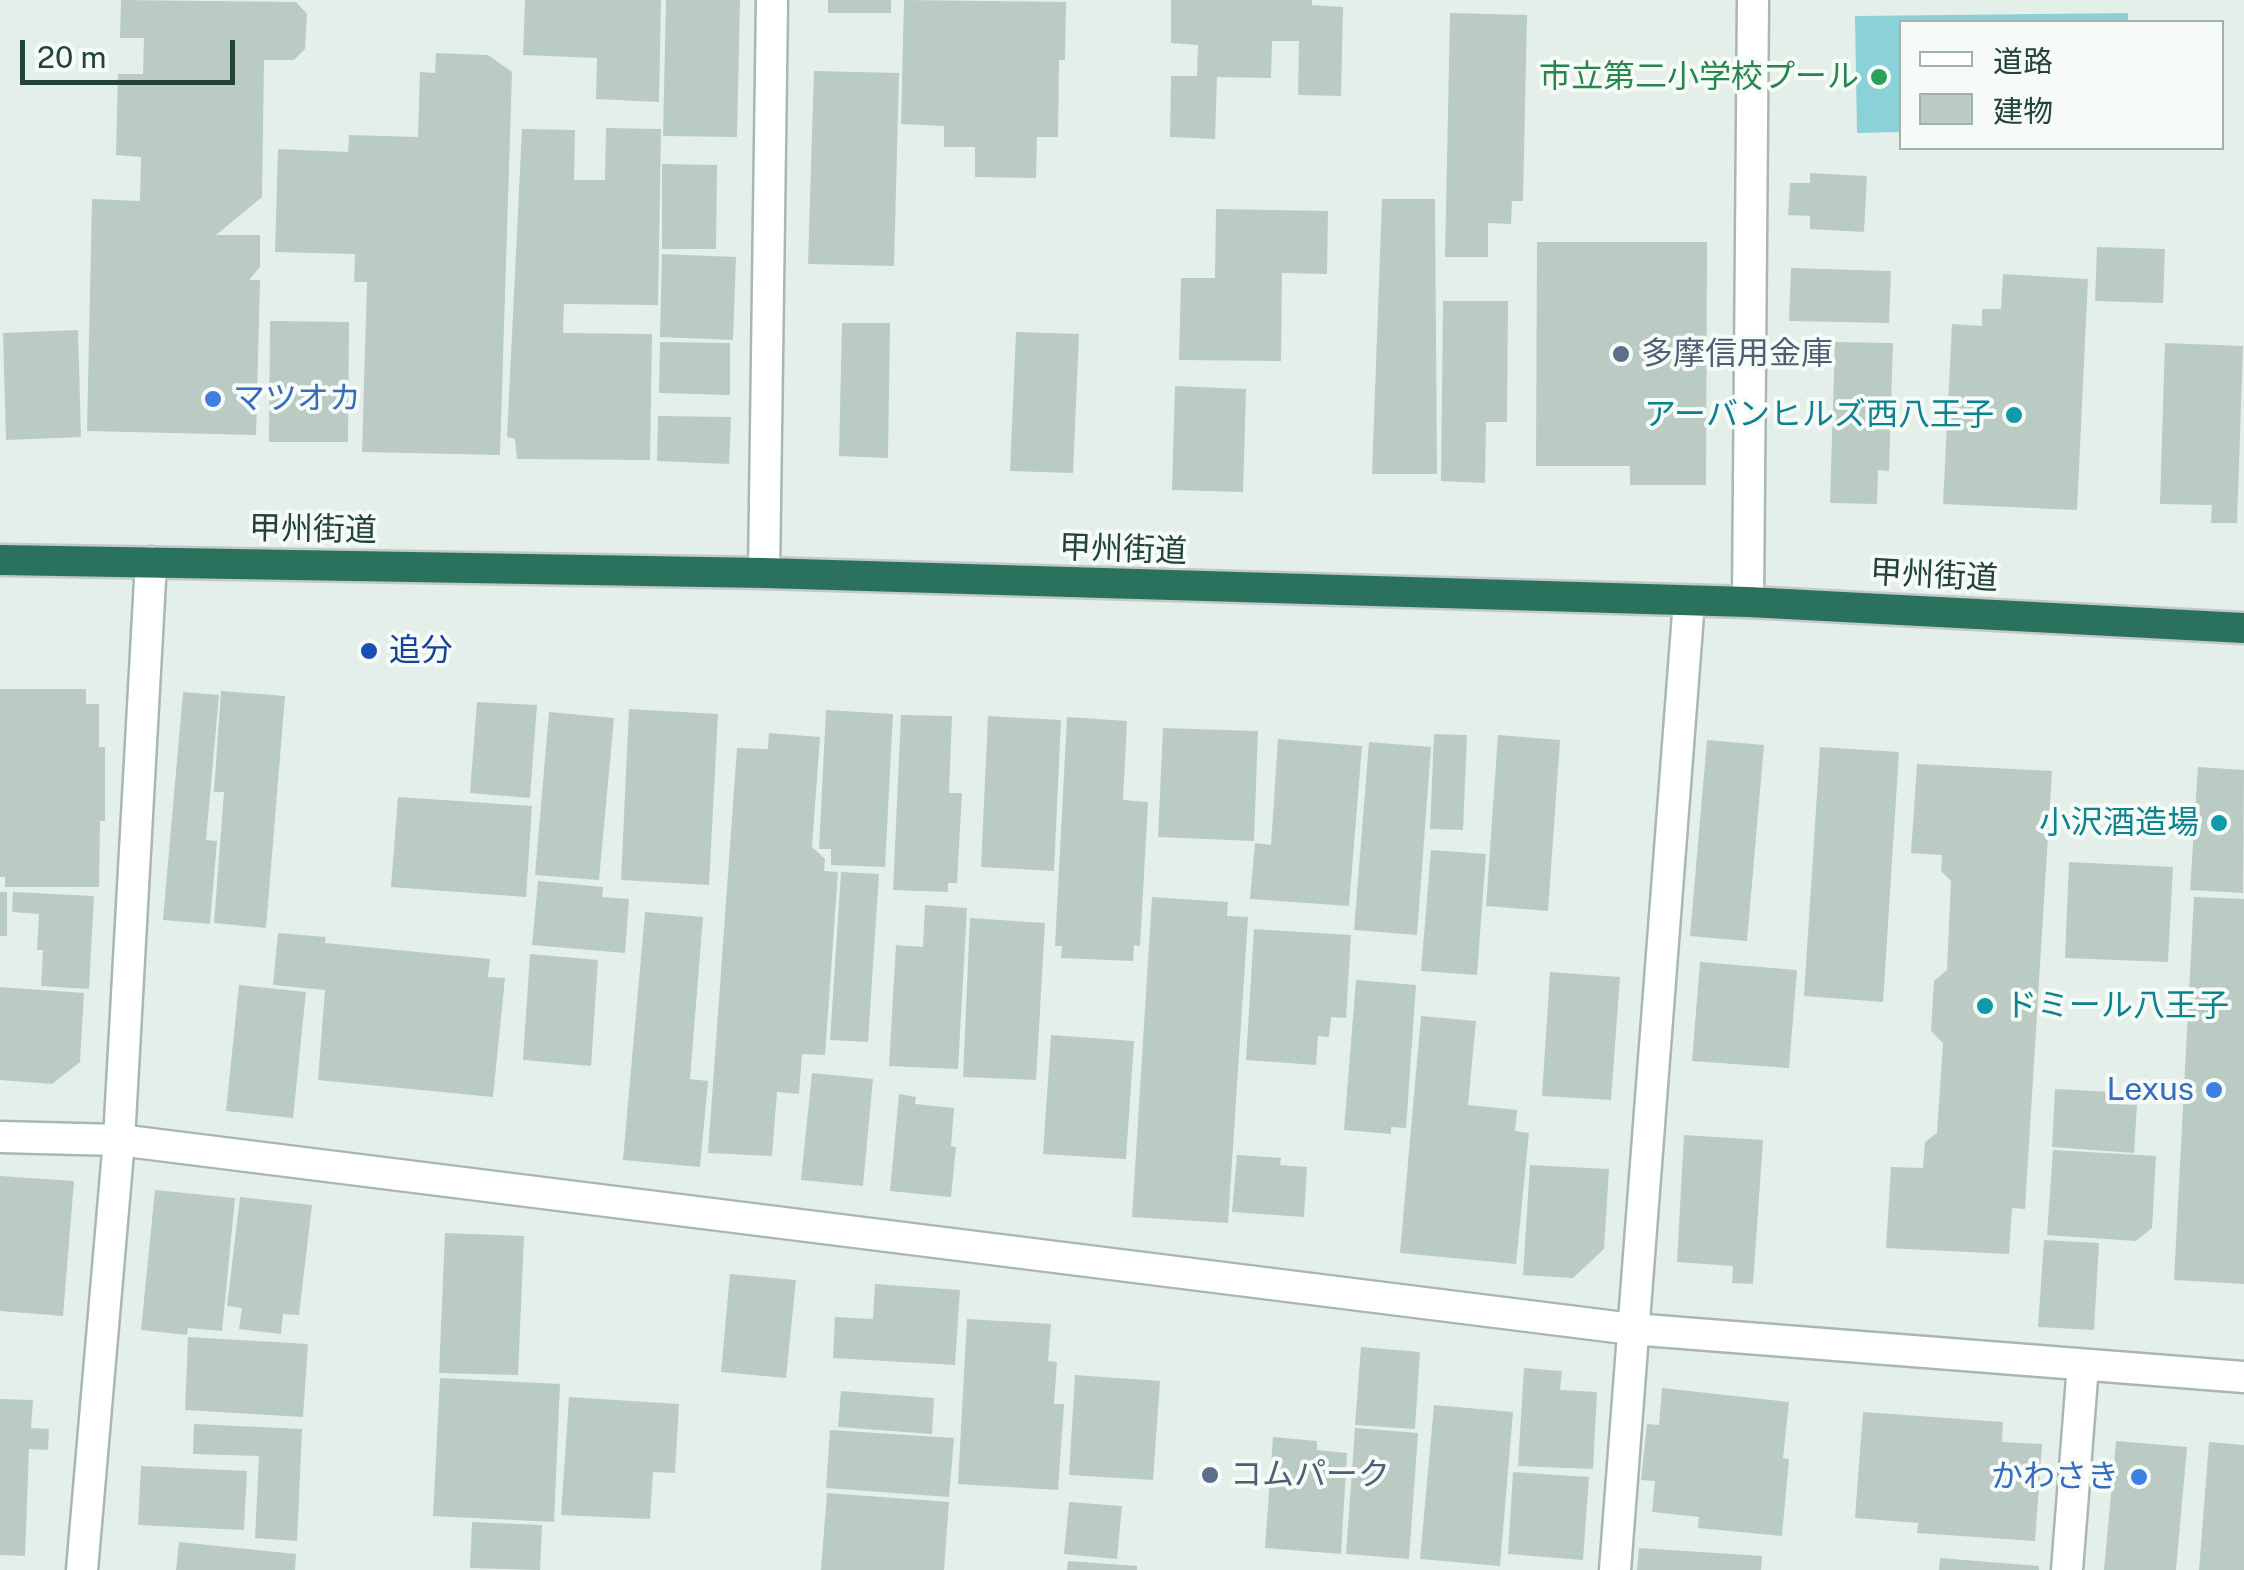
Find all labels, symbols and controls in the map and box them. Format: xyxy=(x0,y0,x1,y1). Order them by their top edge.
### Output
scale bar xyxy=(25,20,240,82)
legend xyxy=(1899,20,2224,150)
text: 20 m xyxy=(37,39,106,75)
text: 道路 xyxy=(1993,43,2053,79)
place label: 市立第二小学校プール xyxy=(1539,58,1859,96)
marker: 市立第二小学校プール xyxy=(1868,66,1890,88)
text: 建物 xyxy=(1993,93,2053,129)
place label: 多摩信用金庫 xyxy=(1641,335,1833,373)
marker: 多摩信用金庫 xyxy=(1610,343,1632,365)
place label: マツオカ xyxy=(233,380,361,418)
marker: マツオカ xyxy=(202,388,224,410)
place label: アーバンヒルズ西八王子 xyxy=(1644,396,1994,434)
marker: アーバンヒルズ西八王子 xyxy=(2003,404,2025,426)
street label: 甲州街道 xyxy=(249,510,377,550)
street label: 甲州街道 xyxy=(1058,529,1188,571)
street label: 甲州街道 xyxy=(1869,553,1999,599)
place label: 追分 xyxy=(389,632,453,670)
marker: 追分 xyxy=(358,640,380,662)
place label: 小沢酒造場 xyxy=(2039,804,2199,842)
marker: 小沢酒造場 xyxy=(2208,812,2230,834)
place label: ドミール八王子 xyxy=(2005,987,2229,1025)
marker: ドミール八王子 xyxy=(1974,995,1996,1017)
place label: Lexus xyxy=(2106,1071,2194,1109)
marker: Lexus xyxy=(2203,1079,2225,1101)
place label: コムパーク xyxy=(1230,1456,1390,1494)
place label: かわさき xyxy=(1991,1458,2119,1496)
marker: コムパーク xyxy=(1199,1464,1221,1486)
marker: かわさき xyxy=(2128,1466,2150,1488)

